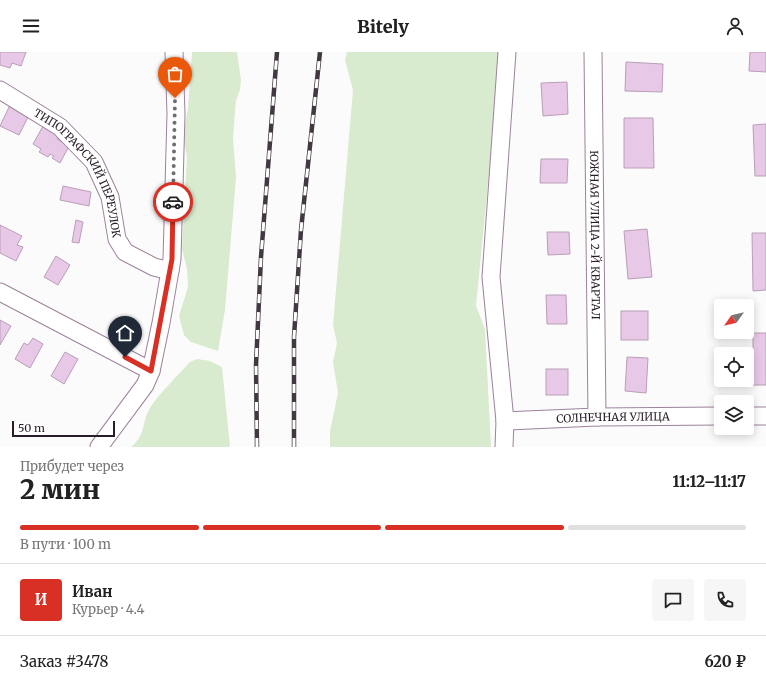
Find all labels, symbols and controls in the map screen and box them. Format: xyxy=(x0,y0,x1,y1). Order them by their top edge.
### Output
icon: menu xyxy=(20,15,42,37)
text: Bitely xyxy=(357,15,409,38)
icon: person xyxy=(724,15,746,37)
pin xyxy=(158,57,192,98)
icon: bag xyxy=(164,63,186,85)
street label: ТИПОГРАФСКИЙ ПЕРЕУЛОК xyxy=(31,106,124,239)
street label: ЮЖНАЯ УЛИЦА 2-Й КВАРТАЛ xyxy=(587,150,603,320)
courier xyxy=(153,182,193,222)
icon: car xyxy=(162,191,184,213)
north arrow xyxy=(714,299,754,339)
map controls xyxy=(714,299,754,435)
pin xyxy=(108,316,142,357)
icon: home xyxy=(114,322,136,344)
button: locate xyxy=(714,347,754,387)
button: layers xyxy=(714,395,754,435)
street label: СОЛНЕЧНАЯ УЛИЦА xyxy=(556,409,670,426)
scale bar xyxy=(12,419,115,438)
text: 50 m xyxy=(18,421,45,435)
text: Прибудет через xyxy=(20,458,124,475)
text: 11:12–11:17 xyxy=(672,472,746,491)
text: 2 мин xyxy=(20,473,100,506)
text: В пути · 100 m xyxy=(20,536,111,553)
button: chat xyxy=(652,579,694,621)
button: phone xyxy=(704,579,746,621)
text: Иван xyxy=(72,582,113,601)
text: И xyxy=(35,590,47,609)
text: Курьер · 4.4 xyxy=(72,601,145,618)
text: Заказ #3478 xyxy=(20,652,109,671)
text: 620 ₽ xyxy=(704,652,746,671)

